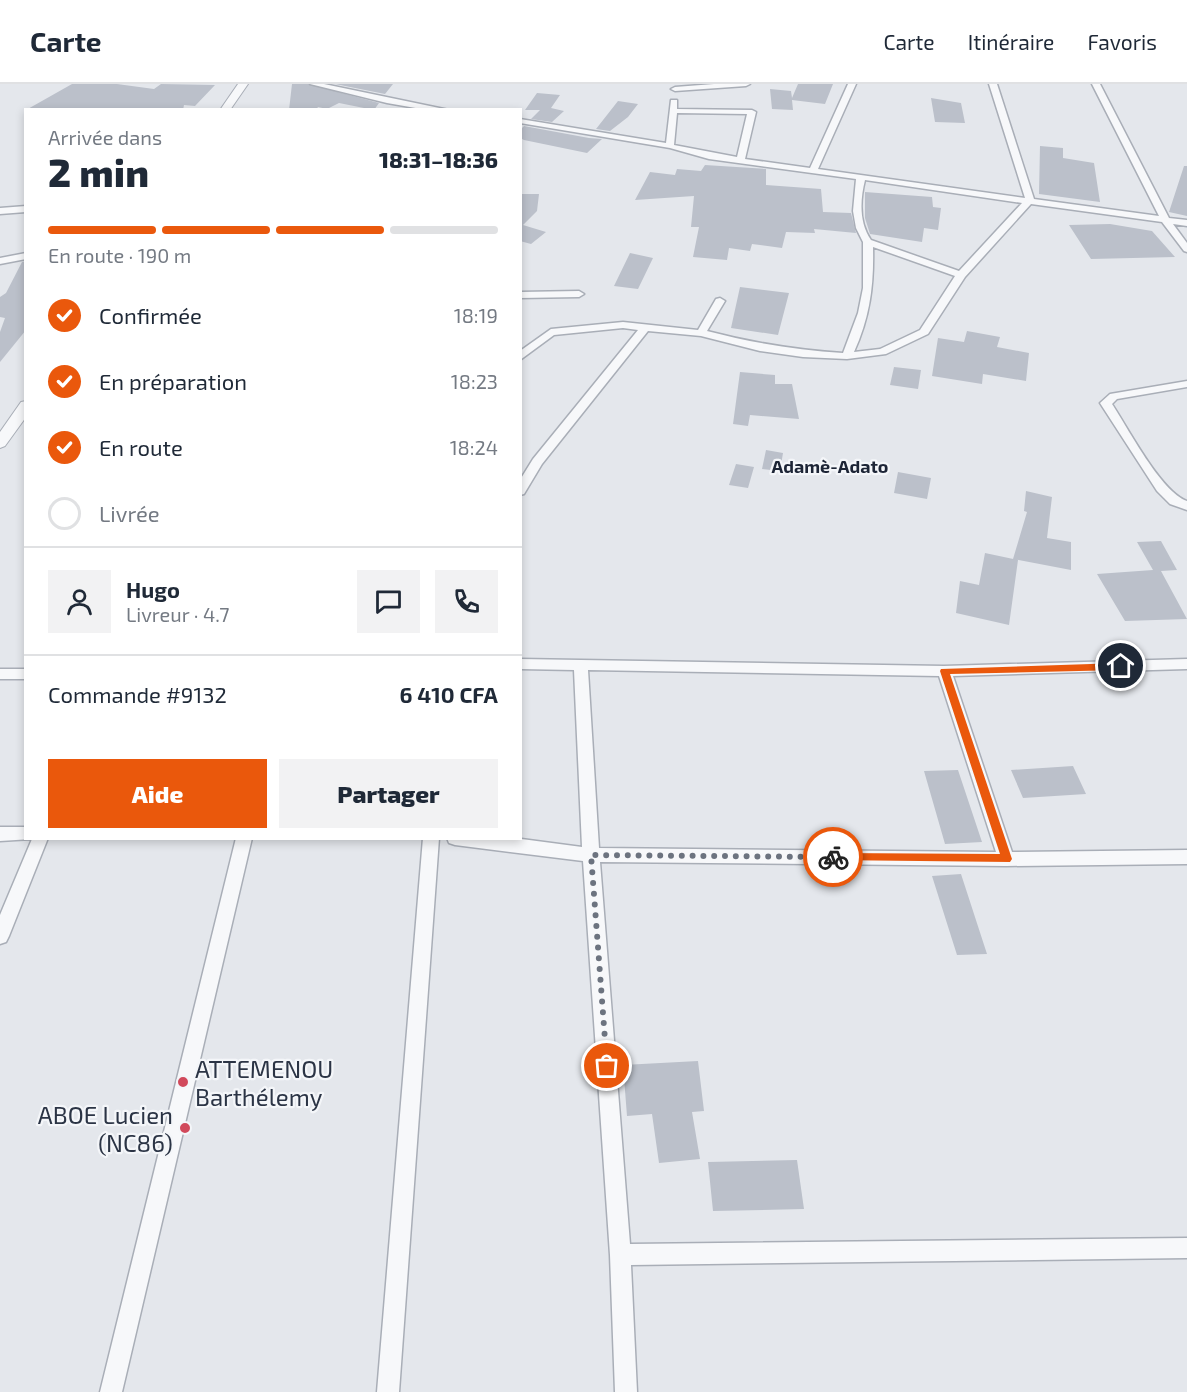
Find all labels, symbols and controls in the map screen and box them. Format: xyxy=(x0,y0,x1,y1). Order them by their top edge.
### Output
text: Carte xyxy=(30,24,102,58)
text: Carte xyxy=(883,29,935,54)
text: Itinéraire xyxy=(968,29,1054,54)
text: Favoris xyxy=(1087,29,1157,54)
text: Arrivée dans xyxy=(48,125,162,149)
text: 18:31–18:36 xyxy=(379,146,498,172)
text: 2 min xyxy=(48,148,149,195)
text: En route · 190 m xyxy=(48,243,191,267)
icon: check xyxy=(48,299,81,332)
text: Confirmée xyxy=(99,302,202,328)
text: 18:19 xyxy=(454,303,498,327)
icon: check xyxy=(48,365,81,398)
text: En préparation xyxy=(99,368,247,394)
text: 18:23 xyxy=(451,369,498,393)
icon: check xyxy=(48,431,81,464)
text: En route xyxy=(99,434,183,460)
text: 18:24 xyxy=(450,435,498,459)
district label: Adamè-Adato xyxy=(772,455,888,477)
text: Livrée xyxy=(99,500,160,526)
button: person xyxy=(48,570,111,633)
button: chat xyxy=(357,570,420,633)
button: phone xyxy=(435,570,498,633)
text: Hugo xyxy=(126,576,180,602)
text: Livreur · 4.7 xyxy=(126,602,229,626)
pin xyxy=(1095,640,1146,691)
icon: home xyxy=(1104,649,1137,682)
text: Commande #9132 xyxy=(48,681,227,707)
text: 6 410 CFA xyxy=(400,681,498,707)
button: Aide xyxy=(48,759,267,828)
button: Partager xyxy=(279,759,498,828)
courier xyxy=(803,827,863,887)
icon: bike xyxy=(817,841,850,874)
pin xyxy=(581,1040,632,1091)
icon: bag xyxy=(590,1049,623,1082)
place label: ATTEMENOU Barthélemy xyxy=(195,1054,333,1111)
marker: ATTEMENOU Barthélemy xyxy=(176,1075,190,1089)
place label: ABOE Lucien (NC86) xyxy=(38,1100,173,1157)
marker: ABOE Lucien (NC86) xyxy=(178,1121,192,1135)

